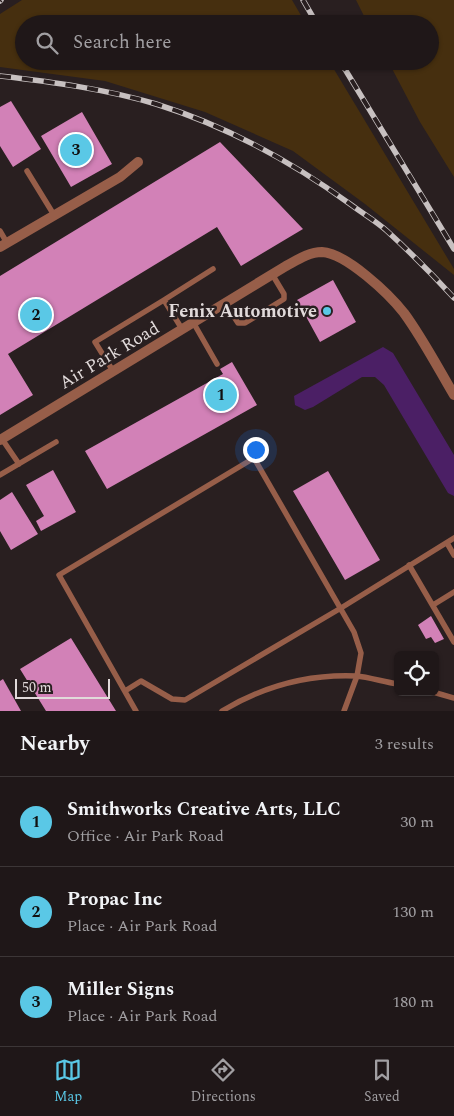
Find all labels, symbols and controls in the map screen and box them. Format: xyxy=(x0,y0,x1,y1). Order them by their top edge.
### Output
search box xyxy=(15,15,439,70)
text: Search here xyxy=(73,28,172,57)
icon: search xyxy=(33,29,61,57)
pin: 3 xyxy=(60,131,92,169)
pin: 2 xyxy=(20,296,52,334)
place label: Fenix Automotive xyxy=(168,298,317,325)
marker: Fenix Automotive xyxy=(321,305,333,317)
street label: Air Park Road xyxy=(54,315,165,396)
pin: 1 xyxy=(205,376,237,414)
your location xyxy=(243,437,269,463)
map controls xyxy=(394,651,439,696)
button: locate xyxy=(394,651,439,696)
scale bar xyxy=(15,676,110,699)
text: 50 m xyxy=(22,677,52,698)
text: Nearby xyxy=(20,728,90,760)
text: 3 results xyxy=(375,732,434,756)
text: Smithworks Creative Arts, LLC xyxy=(67,795,341,824)
text: 1 xyxy=(32,810,40,834)
text: 30 m xyxy=(400,810,434,834)
text: Office · Air Park Road xyxy=(67,824,224,848)
text: Propac Inc xyxy=(67,885,162,914)
text: 2 xyxy=(32,900,40,924)
text: 130 m xyxy=(392,900,434,924)
text: Place · Air Park Road xyxy=(67,914,218,938)
text: Miller Signs xyxy=(67,975,174,1004)
text: 3 xyxy=(32,990,40,1014)
text: 180 m xyxy=(392,990,434,1014)
text: Place · Air Park Road xyxy=(67,1004,218,1028)
tab: Map xyxy=(54,1056,82,1107)
tab: Directions xyxy=(190,1056,256,1107)
tab: Saved xyxy=(364,1056,400,1107)

